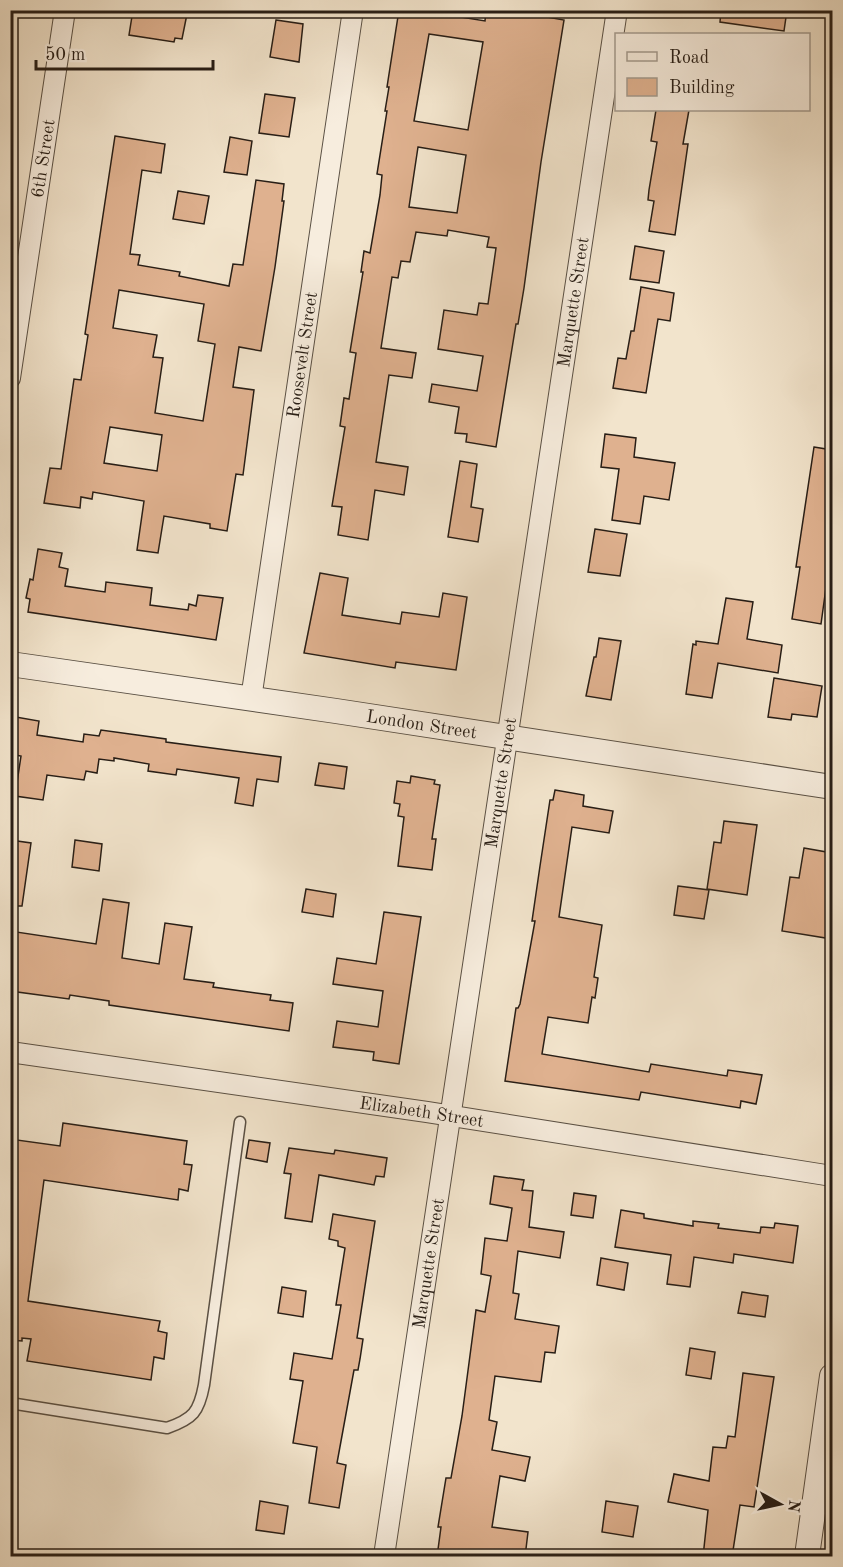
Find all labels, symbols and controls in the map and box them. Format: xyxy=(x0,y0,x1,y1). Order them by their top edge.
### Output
scale bar xyxy=(36,33,213,71)
legend xyxy=(615,33,810,111)
text: 50 m xyxy=(45,46,85,64)
text: Road xyxy=(669,49,709,67)
text: Building xyxy=(669,79,735,97)
street label: 6th Street xyxy=(29,118,59,199)
street label: Marquette Street xyxy=(555,236,593,369)
street label: Roosevelt Street xyxy=(285,290,321,419)
street label: London Street xyxy=(365,708,478,742)
street label: Marquette Street xyxy=(483,716,520,850)
street label: Elizabeth Street xyxy=(358,1094,485,1131)
street label: Marquette Street xyxy=(410,1197,448,1330)
north arrow xyxy=(750,1474,810,1534)
text: N xyxy=(784,1499,802,1514)

